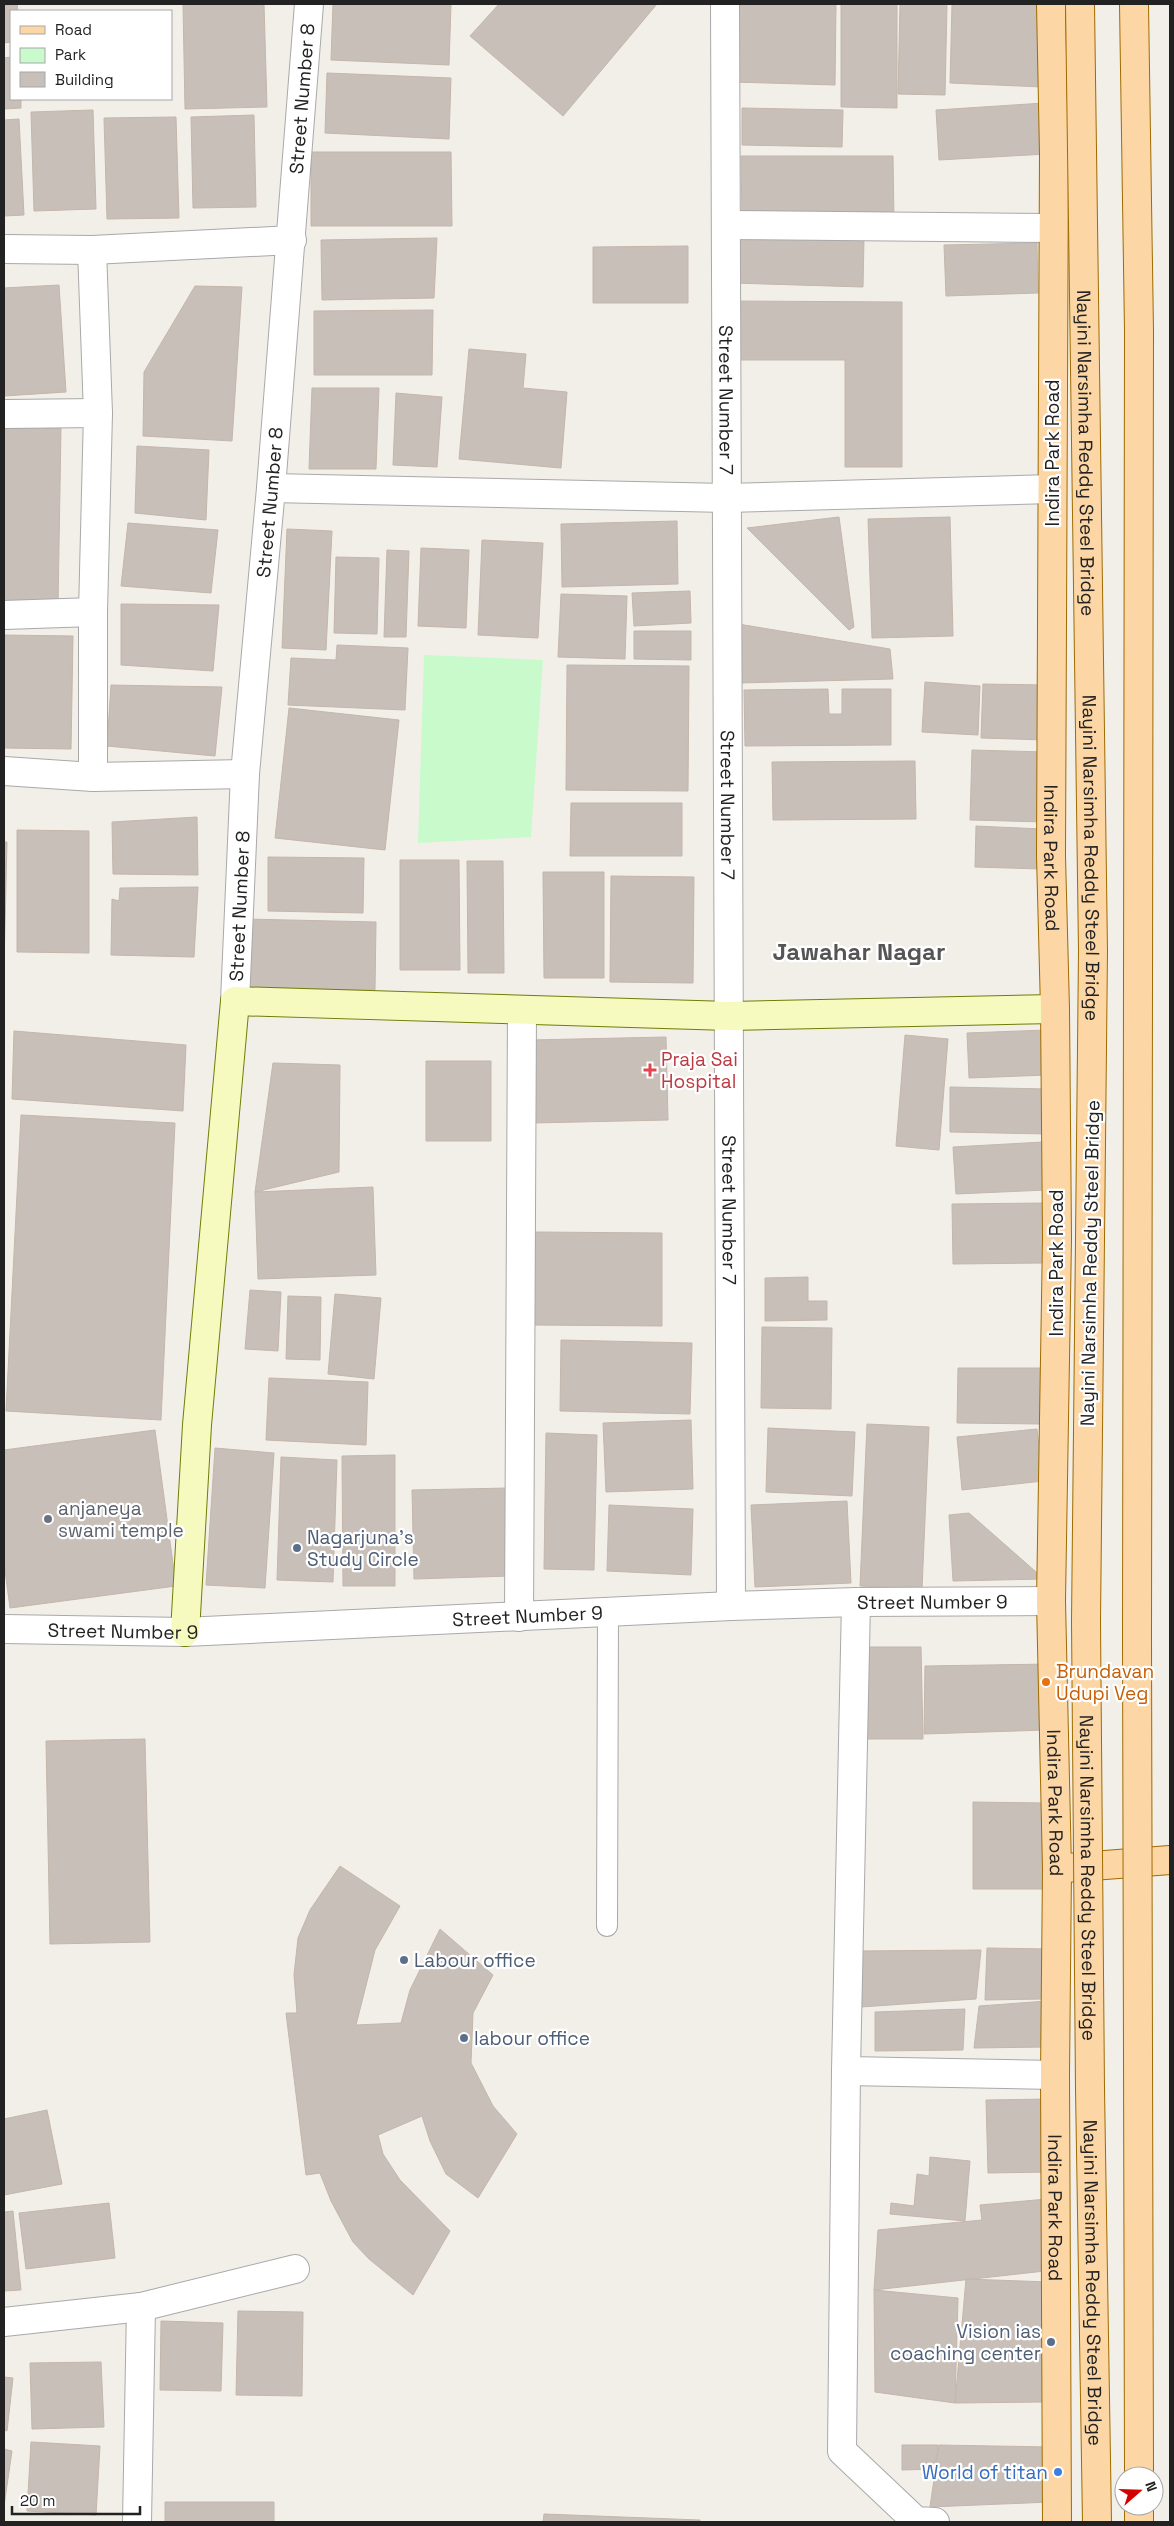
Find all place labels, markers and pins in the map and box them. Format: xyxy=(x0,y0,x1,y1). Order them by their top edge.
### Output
place label: Praja Sai Hospital xyxy=(661,1047,738,1094)
marker: Praja Sai Hospital xyxy=(643,1063,657,1077)
place label: anjaneya swami temple xyxy=(58,1496,184,1543)
marker: anjaneya swami temple xyxy=(42,1513,54,1525)
place label: Nagarjuna's Study Circle xyxy=(307,1525,419,1572)
marker: Nagarjuna's Study Circle xyxy=(291,1542,303,1554)
place label: Brundavan Udupi Veg xyxy=(1056,1659,1154,1706)
marker: Brundavan Udupi Veg xyxy=(1040,1676,1052,1688)
place label: Labour office xyxy=(414,1948,536,1973)
marker: Labour office xyxy=(398,1954,410,1966)
place label: labour office xyxy=(474,2026,590,2051)
marker: labour office xyxy=(458,2032,470,2044)
place label: Vision ias coaching center xyxy=(890,2319,1041,2366)
marker: Vision ias coaching center xyxy=(1045,2336,1057,2348)
place label: World of titan xyxy=(922,2460,1048,2485)
marker: World of titan xyxy=(1052,2466,1064,2478)

